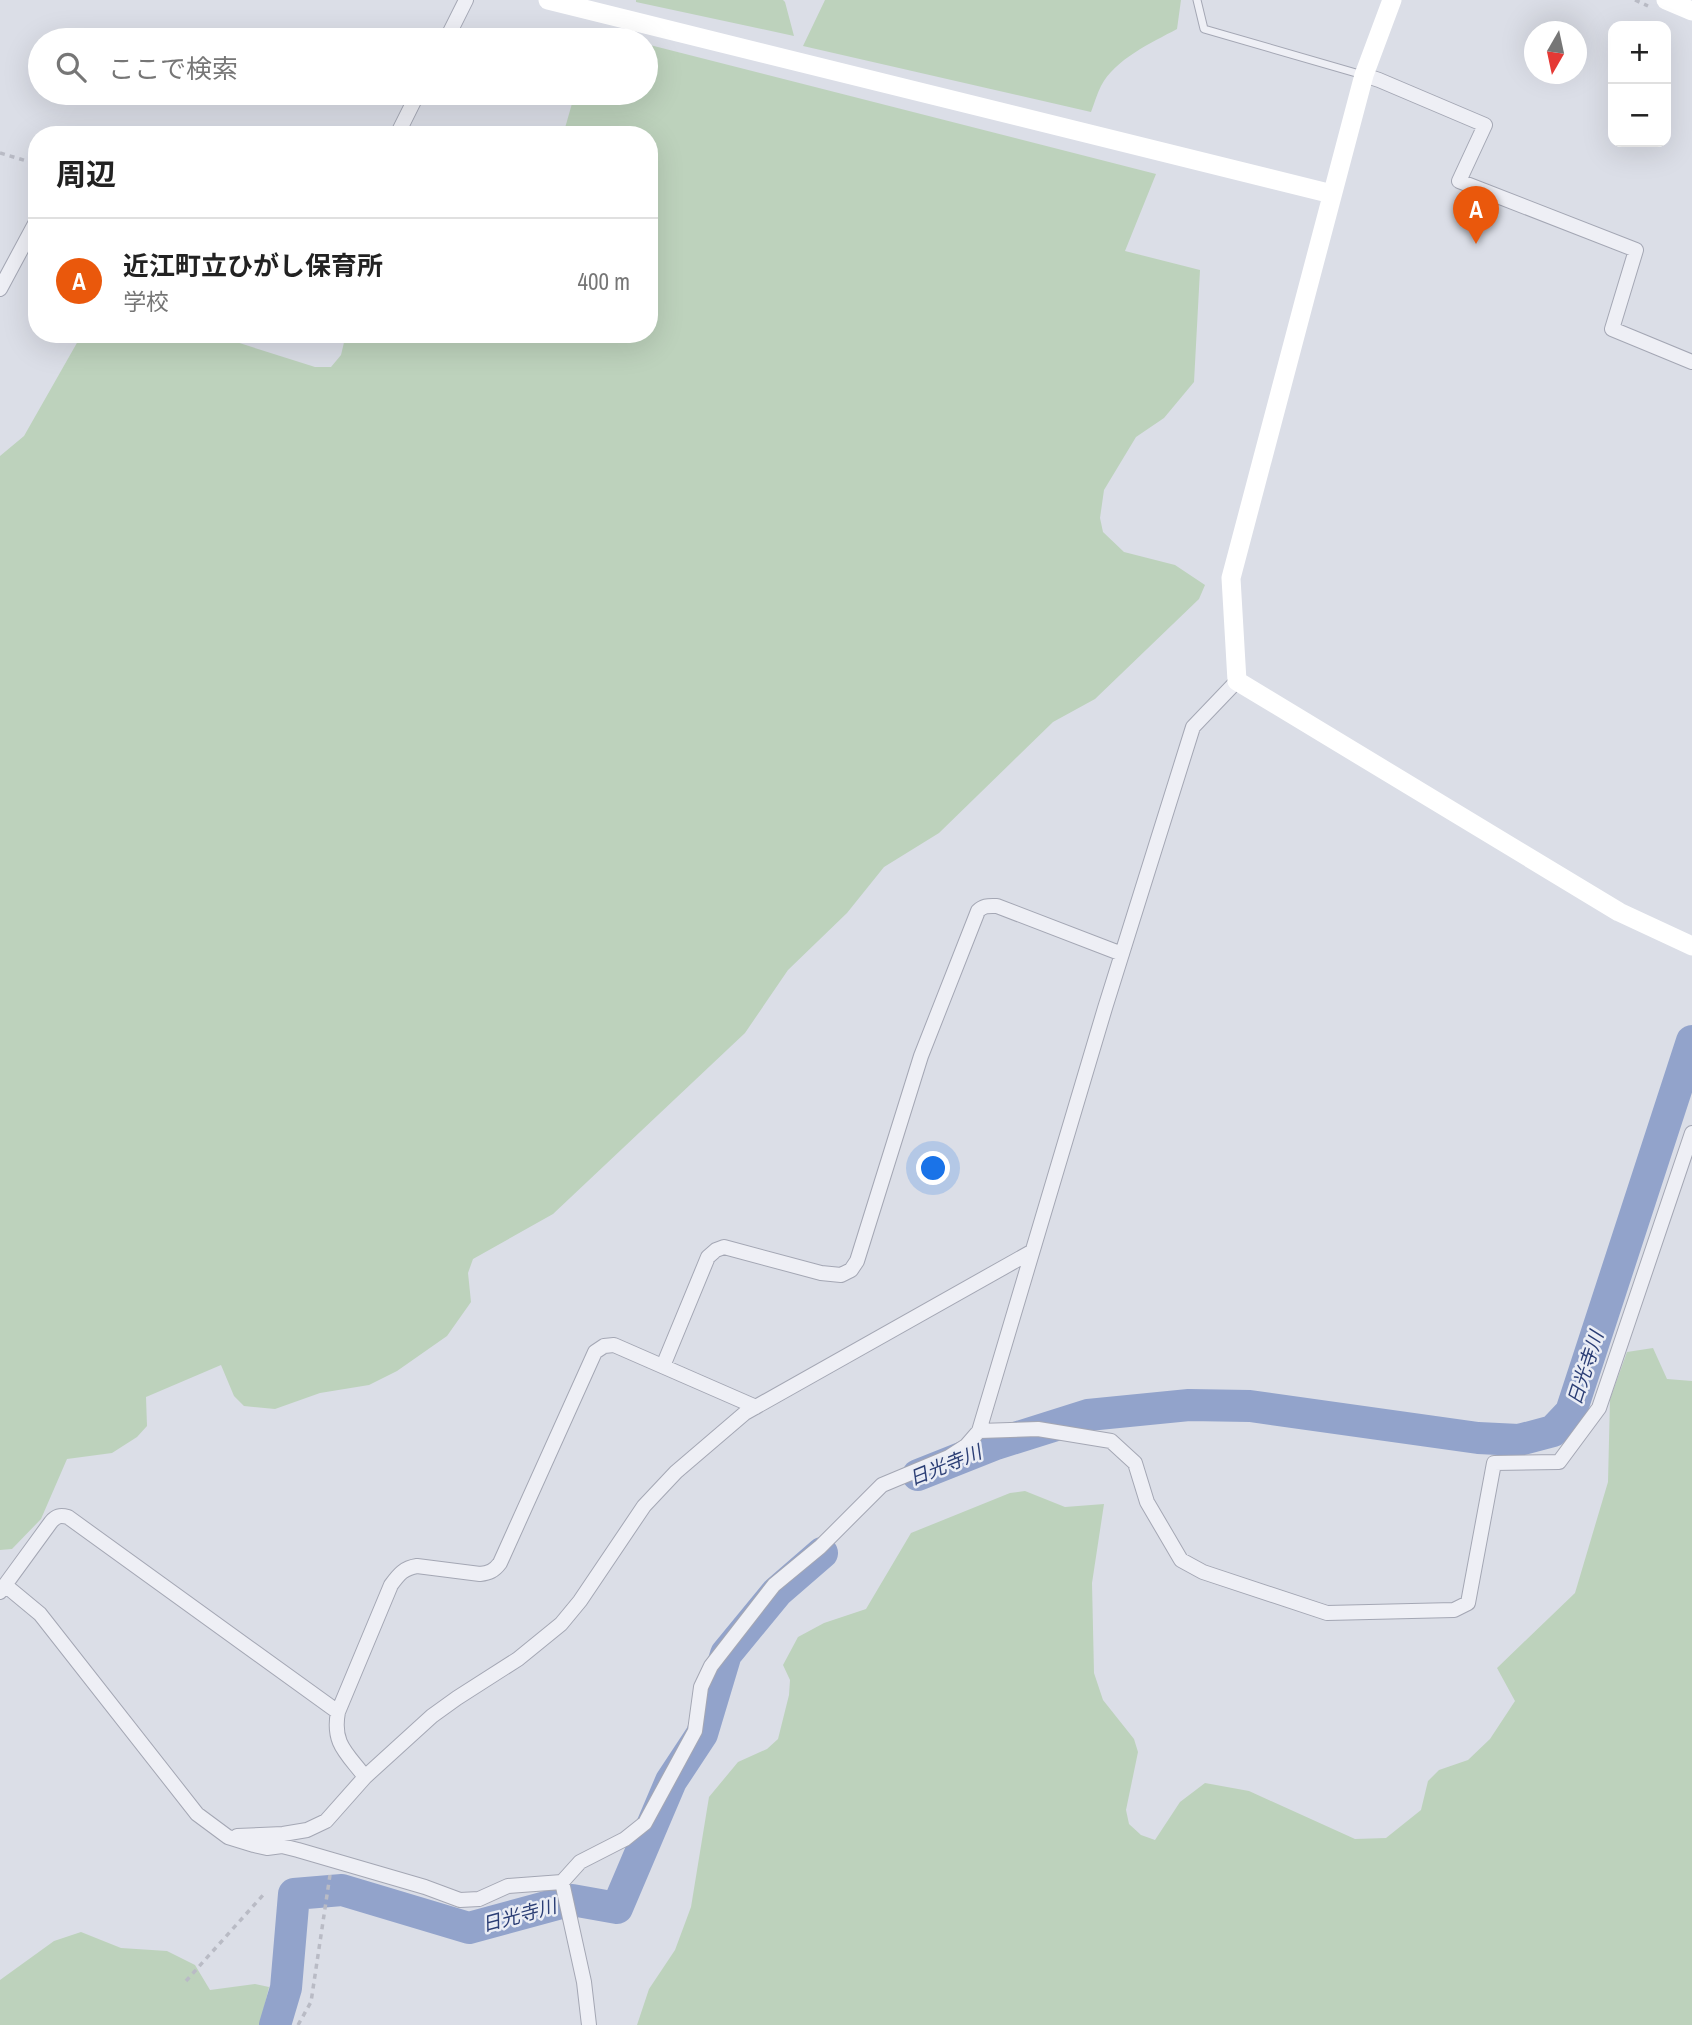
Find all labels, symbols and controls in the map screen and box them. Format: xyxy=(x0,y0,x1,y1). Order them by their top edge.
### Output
north arrow xyxy=(1524,21,1587,84)
map controls xyxy=(1608,21,1671,147)
button: + xyxy=(1608,21,1671,84)
search box xyxy=(28,28,658,105)
icon: search xyxy=(52,48,90,86)
text: ここで検索 xyxy=(108,51,238,86)
button: − xyxy=(1608,84,1671,147)
text: 周辺 xyxy=(56,154,116,194)
pin: A xyxy=(1453,186,1499,244)
text: 近江町立ひがし保育所 xyxy=(123,248,383,283)
text: A xyxy=(72,266,86,297)
text: 400 m xyxy=(578,266,630,297)
text: 学校 xyxy=(123,286,169,317)
your location xyxy=(916,1151,950,1185)
water label: 日光寺川 xyxy=(1561,1326,1610,1408)
water label: 日光寺川 xyxy=(905,1438,987,1491)
water label: 日光寺川 xyxy=(479,1892,561,1937)

